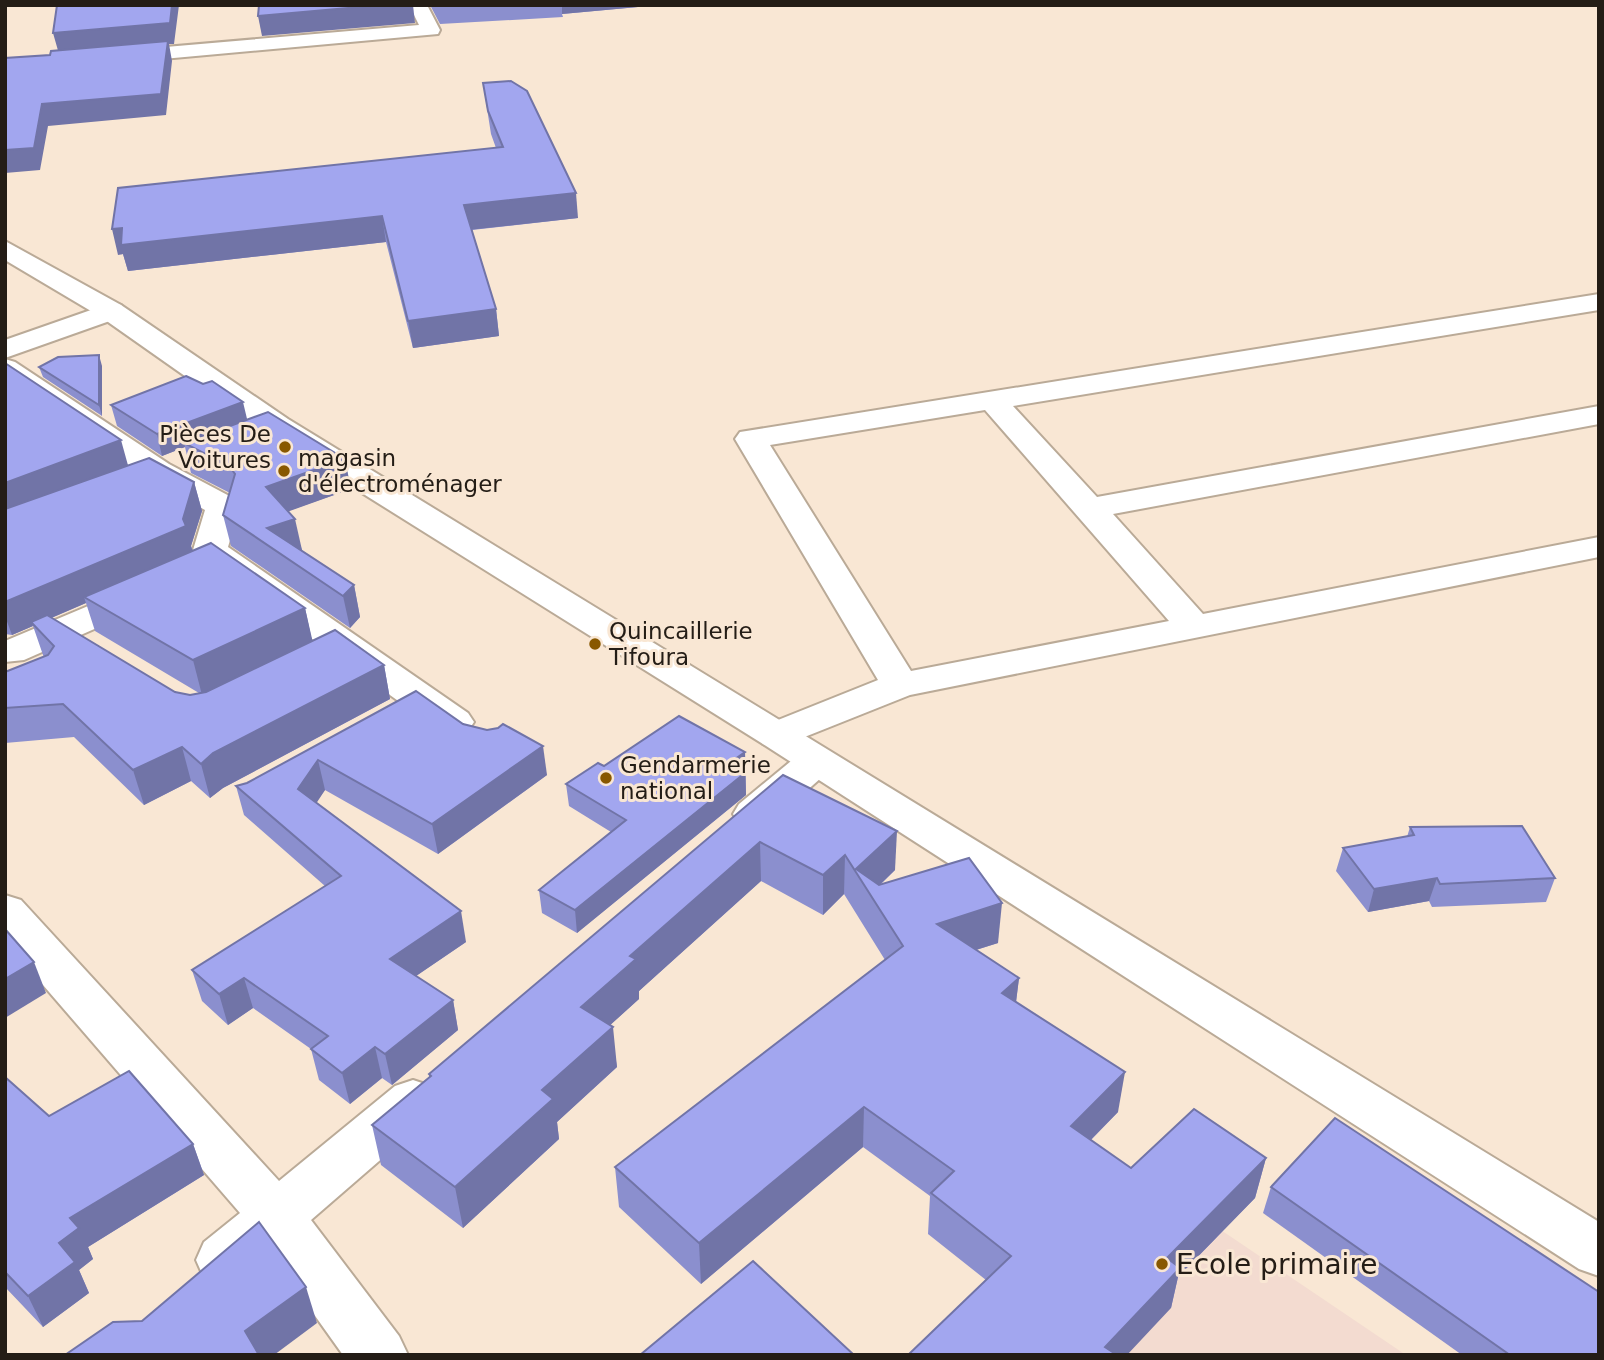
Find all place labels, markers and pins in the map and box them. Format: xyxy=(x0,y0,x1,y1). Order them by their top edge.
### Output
place label: Pièces De Voitures xyxy=(159,421,271,473)
marker: Pièces De Voitures xyxy=(277,439,293,455)
place label: magasin d'électroménager xyxy=(298,445,502,497)
marker: magasin d'électroménager xyxy=(276,463,292,479)
place label: Quincaillerie Tifoura xyxy=(608,618,753,670)
marker: Quincaillerie Tifoura xyxy=(587,636,603,652)
place label: Gendarmerie national xyxy=(620,752,771,804)
marker: Gendarmerie national xyxy=(598,770,614,786)
place label: Ecole primaire xyxy=(1176,1248,1378,1281)
marker: Ecole primaire xyxy=(1154,1256,1170,1272)

